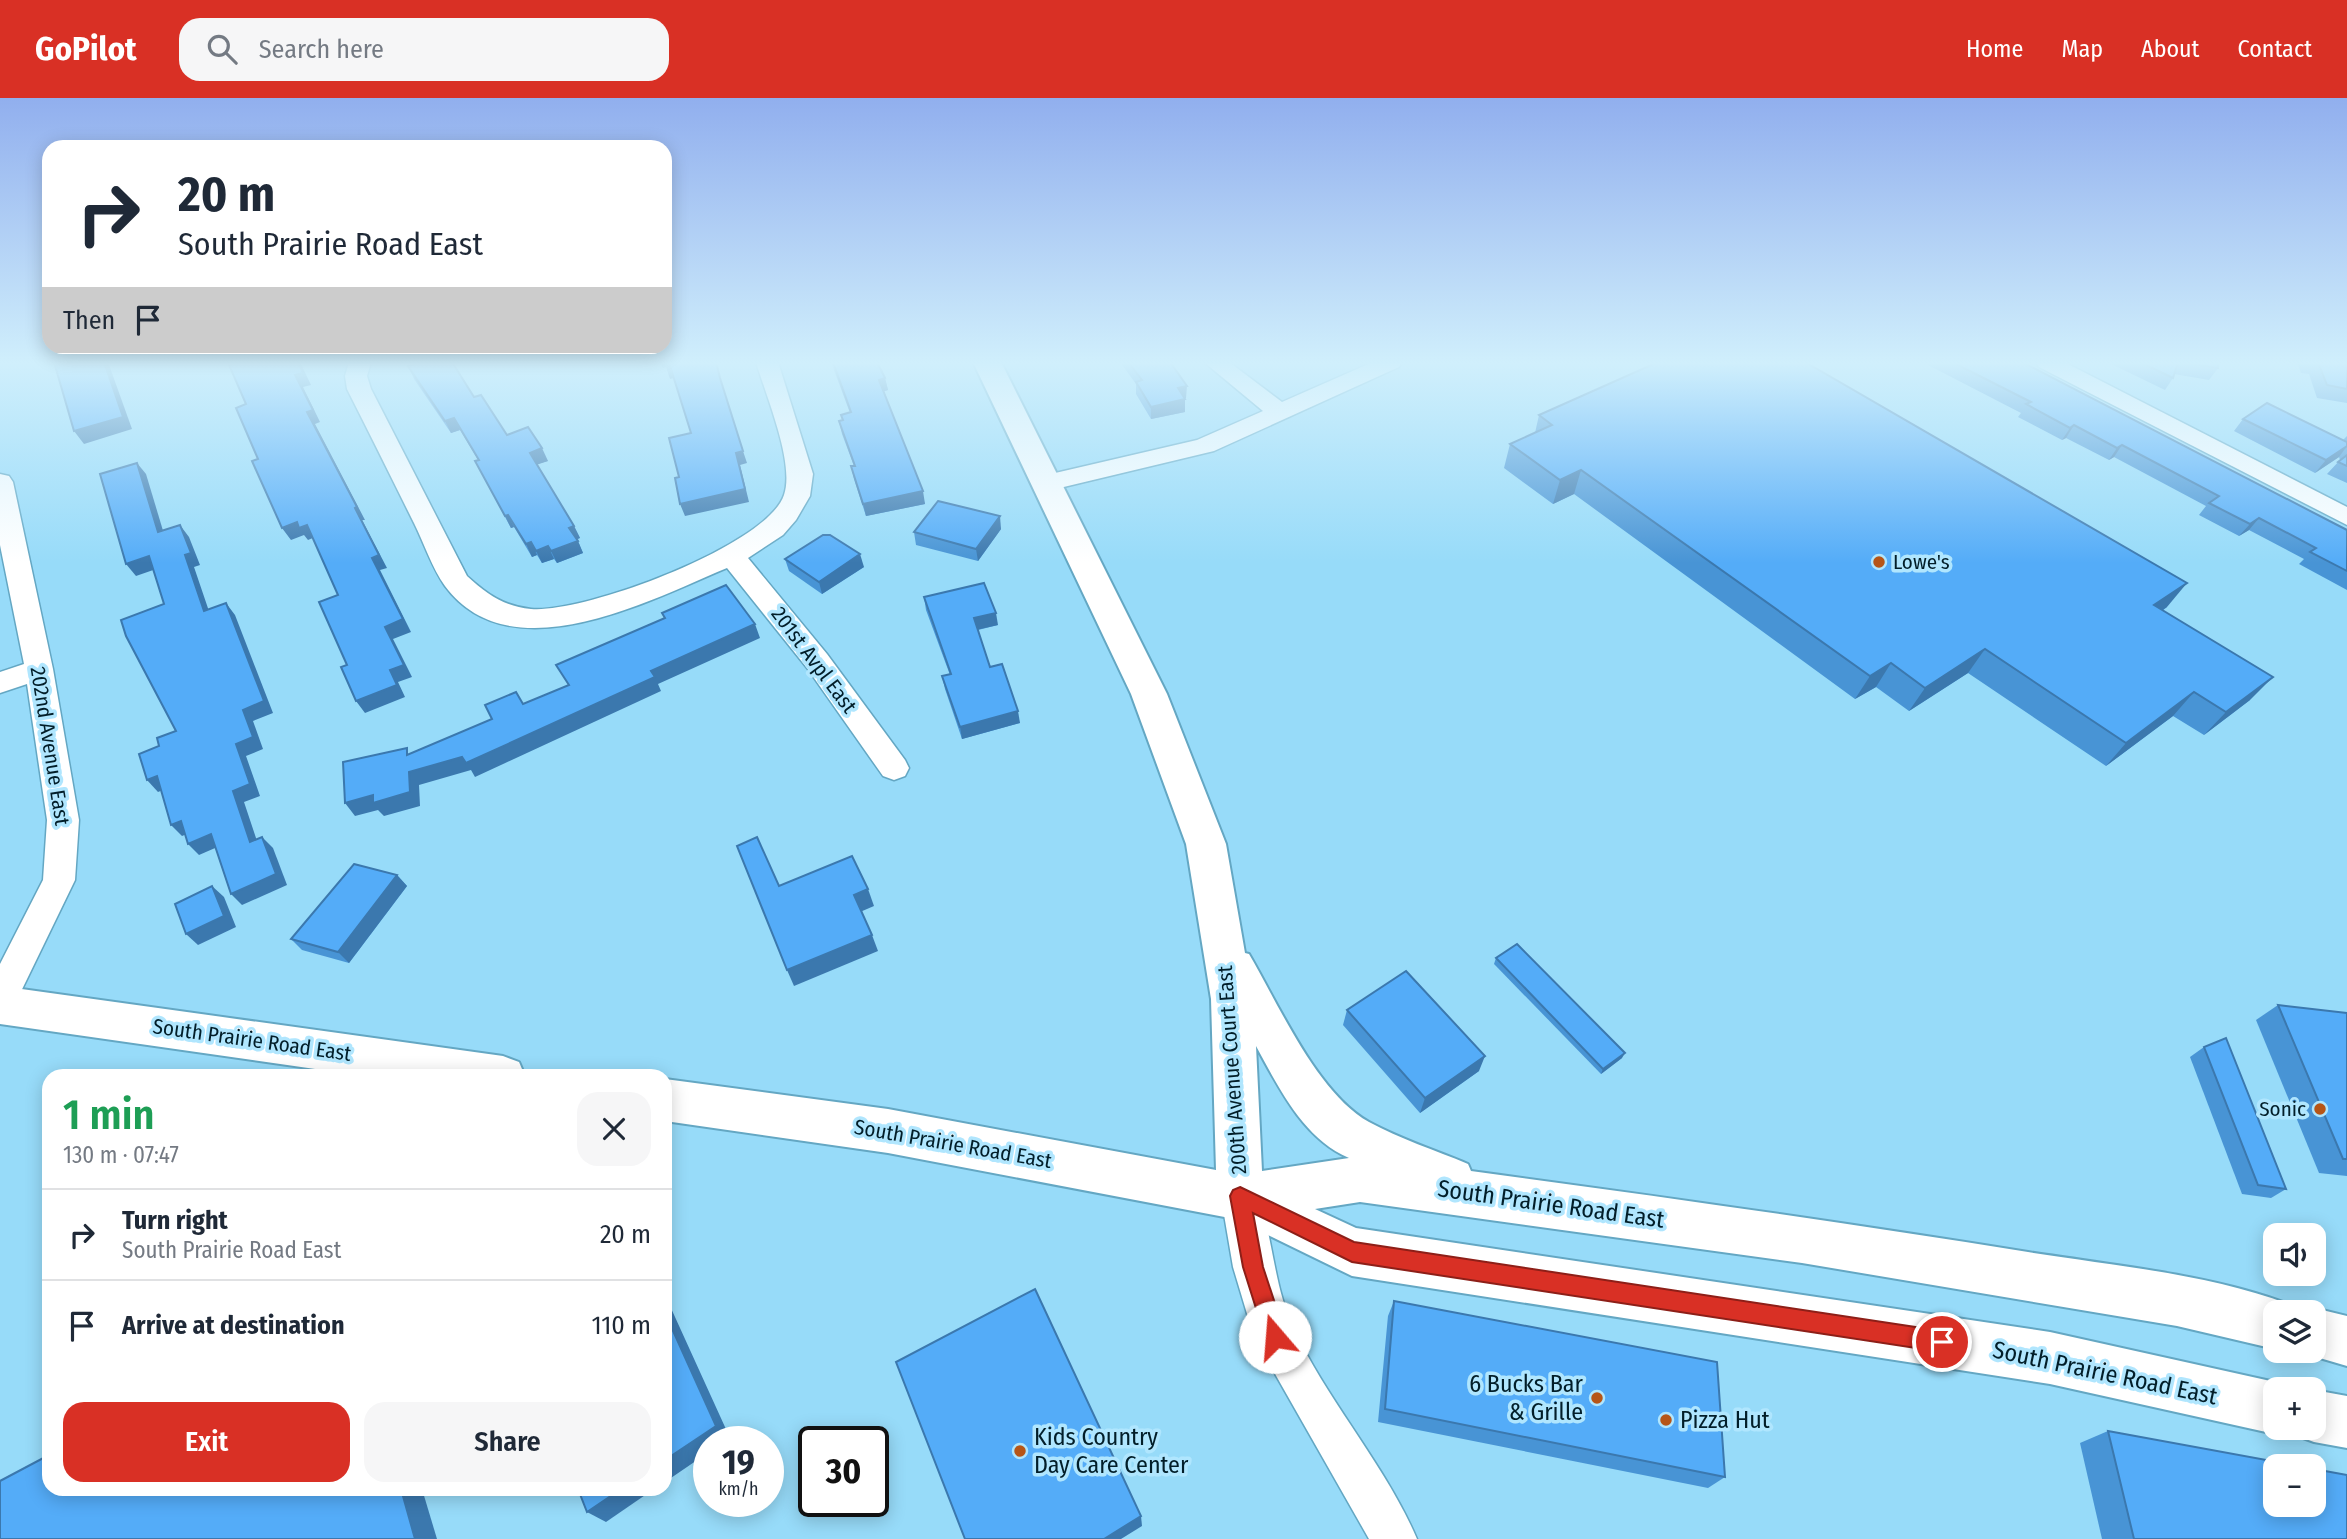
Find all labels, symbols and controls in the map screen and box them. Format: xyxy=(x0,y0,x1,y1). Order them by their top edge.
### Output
search box xyxy=(179,18,669,81)
text: GoPilot xyxy=(35,29,137,69)
icon: search xyxy=(203,30,241,68)
text: Search here xyxy=(259,34,384,65)
text: Home xyxy=(1966,35,2023,63)
text: Map xyxy=(2061,35,2103,63)
text: About xyxy=(2141,35,2199,63)
text: Contact xyxy=(2237,35,2312,63)
text: 20 m xyxy=(178,165,275,224)
icon: right xyxy=(63,168,154,259)
text: South Prairie Road East xyxy=(178,225,483,263)
icon: arrive xyxy=(129,301,167,339)
text: Then xyxy=(63,305,115,336)
place label: Lowe's xyxy=(1893,549,1950,575)
marker: Lowe's xyxy=(1871,554,1887,570)
street label: 201st Avpl East xyxy=(766,602,862,718)
street label: 202nd Avenue East xyxy=(25,665,75,827)
street label: 200th Avenue Court East xyxy=(1212,965,1252,1175)
street label: South Prairie Road East xyxy=(151,1013,353,1067)
text: 1 min xyxy=(63,1090,154,1140)
button: close xyxy=(577,1092,651,1166)
place label: Sonic xyxy=(2259,1096,2306,1122)
marker: Sonic xyxy=(2312,1101,2328,1117)
street label: South Prairie Road East xyxy=(852,1114,1054,1174)
text: 130 m · 07:47 xyxy=(63,1141,179,1169)
street label: South Prairie Road East xyxy=(1436,1174,1666,1234)
text: Turn right xyxy=(122,1205,228,1236)
icon: right xyxy=(63,1216,101,1254)
text: 20 m xyxy=(600,1219,651,1250)
map controls xyxy=(2263,1223,2326,1517)
button: sound xyxy=(2263,1223,2326,1286)
text: South Prairie Road East xyxy=(122,1236,341,1264)
position arrow xyxy=(1238,1300,1312,1374)
button: layers xyxy=(2263,1300,2326,1363)
icon: arrive xyxy=(63,1307,101,1345)
text: Arrive at destination xyxy=(122,1310,345,1341)
text: 110 m xyxy=(591,1310,651,1341)
pin xyxy=(1912,1312,1972,1372)
icon: arrive xyxy=(1923,1323,1961,1361)
street label: South Prairie Road East xyxy=(1990,1336,2220,1410)
place label: 6 Bucks Bar & Grille xyxy=(1469,1370,1584,1426)
button: + xyxy=(2263,1377,2326,1440)
marker: 6 Bucks Bar & Grille xyxy=(1589,1390,1605,1406)
button: Exit xyxy=(63,1402,350,1482)
button: Share xyxy=(364,1402,651,1482)
place label: Pizza Hut xyxy=(1680,1406,1770,1434)
marker: Pizza Hut xyxy=(1658,1412,1674,1428)
place label: Kids Country Day Care Center xyxy=(1034,1423,1189,1479)
speed limit sign: 30 xyxy=(798,1426,889,1517)
text: 19 xyxy=(722,1441,755,1483)
marker: Kids Country Day Care Center xyxy=(1012,1443,1028,1459)
button: − xyxy=(2263,1454,2326,1517)
text: km/h xyxy=(718,1478,759,1500)

